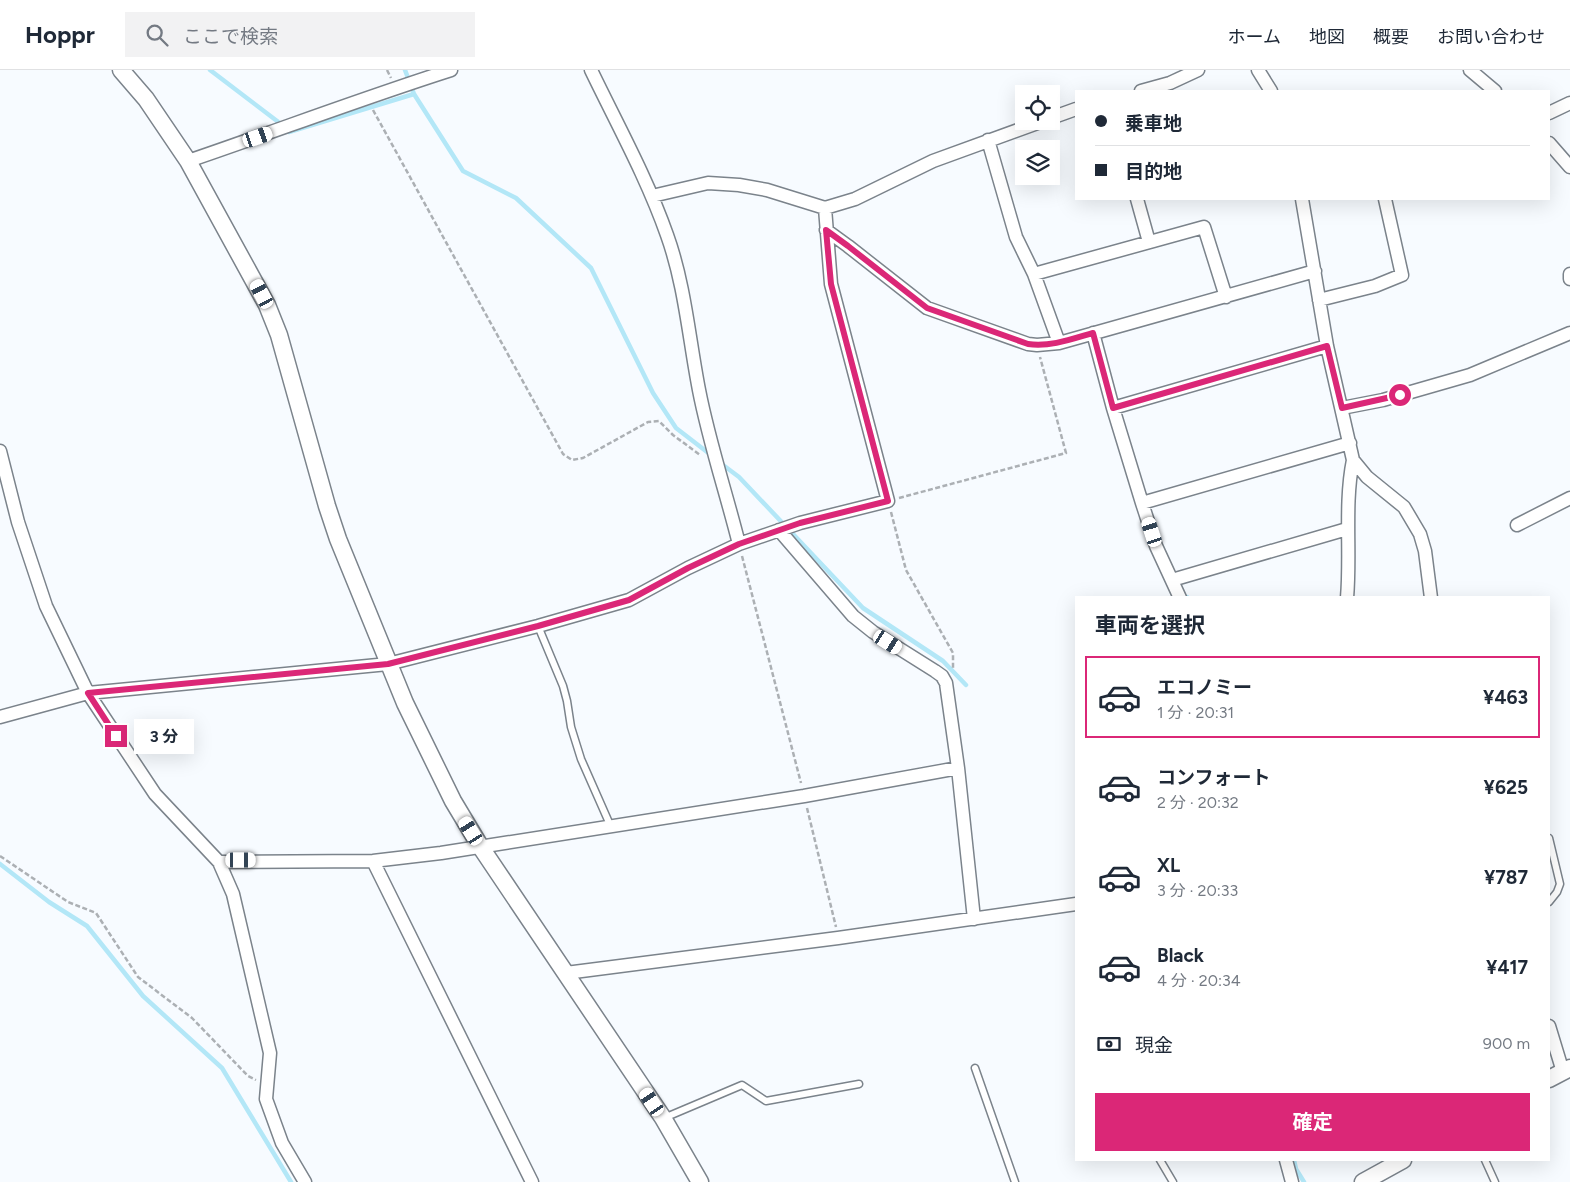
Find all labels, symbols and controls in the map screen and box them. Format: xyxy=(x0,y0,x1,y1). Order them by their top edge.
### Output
search box xyxy=(125,12,475,57)
text: Hoppr xyxy=(25,20,95,49)
icon: search xyxy=(143,21,171,49)
text: ここで検索 xyxy=(183,25,278,48)
text: ホーム xyxy=(1228,26,1281,48)
text: 地図 xyxy=(1309,26,1345,48)
text: 概要 xyxy=(1373,26,1409,48)
text: お問い合わせ xyxy=(1437,26,1545,48)
map controls xyxy=(1015,85,1060,185)
button: locate xyxy=(1015,85,1060,130)
text: 乗車地 xyxy=(1125,112,1182,135)
car xyxy=(241,125,274,149)
button: layers xyxy=(1015,140,1060,185)
text: 目的地 xyxy=(1125,160,1182,183)
car xyxy=(248,277,275,311)
route start xyxy=(1389,384,1411,406)
car xyxy=(1140,515,1163,549)
text: 車両を選択 xyxy=(1095,612,1205,639)
car xyxy=(871,628,904,656)
icon: car xyxy=(1097,675,1142,720)
text: エコノミー xyxy=(1157,676,1252,699)
text: ¥463 xyxy=(1483,686,1528,709)
text: 1 分 · 20:31 xyxy=(1157,703,1234,722)
callout: 3 分 xyxy=(134,718,194,754)
route end xyxy=(105,725,127,747)
text: 3 分 xyxy=(150,727,178,746)
icon: car xyxy=(1097,765,1142,810)
text: コンフォート xyxy=(1157,766,1270,789)
text: ¥625 xyxy=(1484,776,1528,799)
text: 2 分 · 20:32 xyxy=(1157,793,1239,812)
car xyxy=(456,814,485,848)
car xyxy=(226,853,256,868)
text: XL xyxy=(1157,854,1180,877)
icon: car xyxy=(1097,855,1142,900)
text: ¥787 xyxy=(1484,866,1528,889)
text: 3 分 · 20:33 xyxy=(1157,881,1238,900)
text: Black xyxy=(1157,944,1204,967)
icon: car xyxy=(1097,945,1142,990)
text: ¥417 xyxy=(1486,956,1528,979)
text: 4 分 · 20:34 xyxy=(1157,971,1241,990)
icon: cash xyxy=(1095,1030,1123,1058)
text: 現金 xyxy=(1135,1034,1173,1057)
text: 900 m xyxy=(1483,1034,1530,1053)
car xyxy=(637,1085,666,1119)
button: 確定 xyxy=(1095,1093,1530,1151)

